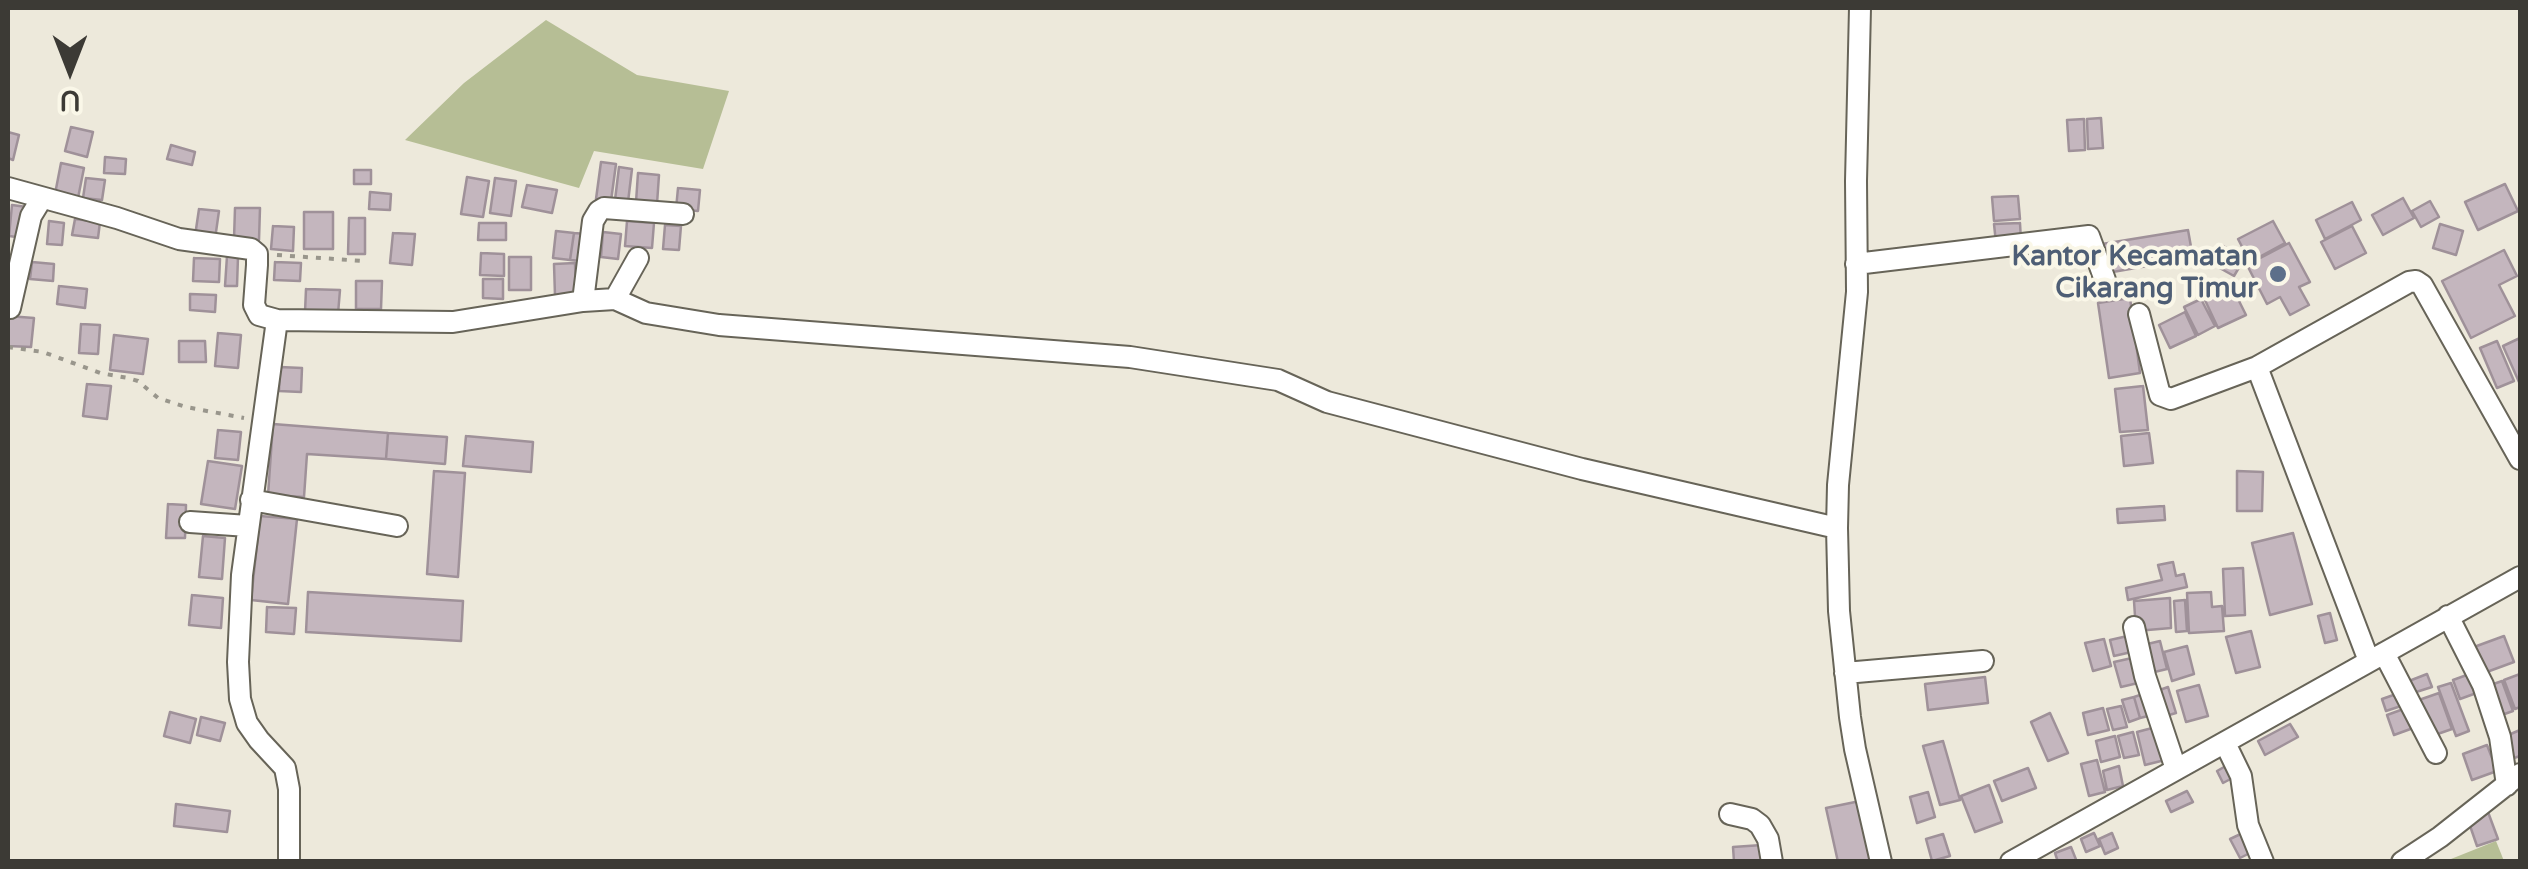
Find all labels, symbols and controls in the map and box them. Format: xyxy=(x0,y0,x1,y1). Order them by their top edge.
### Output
north arrow xyxy=(20,20,120,120)
text: U xyxy=(59,83,81,117)
place label: Kantor Kecamatan Cikarang Timur xyxy=(2011,241,2258,307)
marker: Kantor Kecamatan Cikarang Timur xyxy=(2267,263,2289,285)

